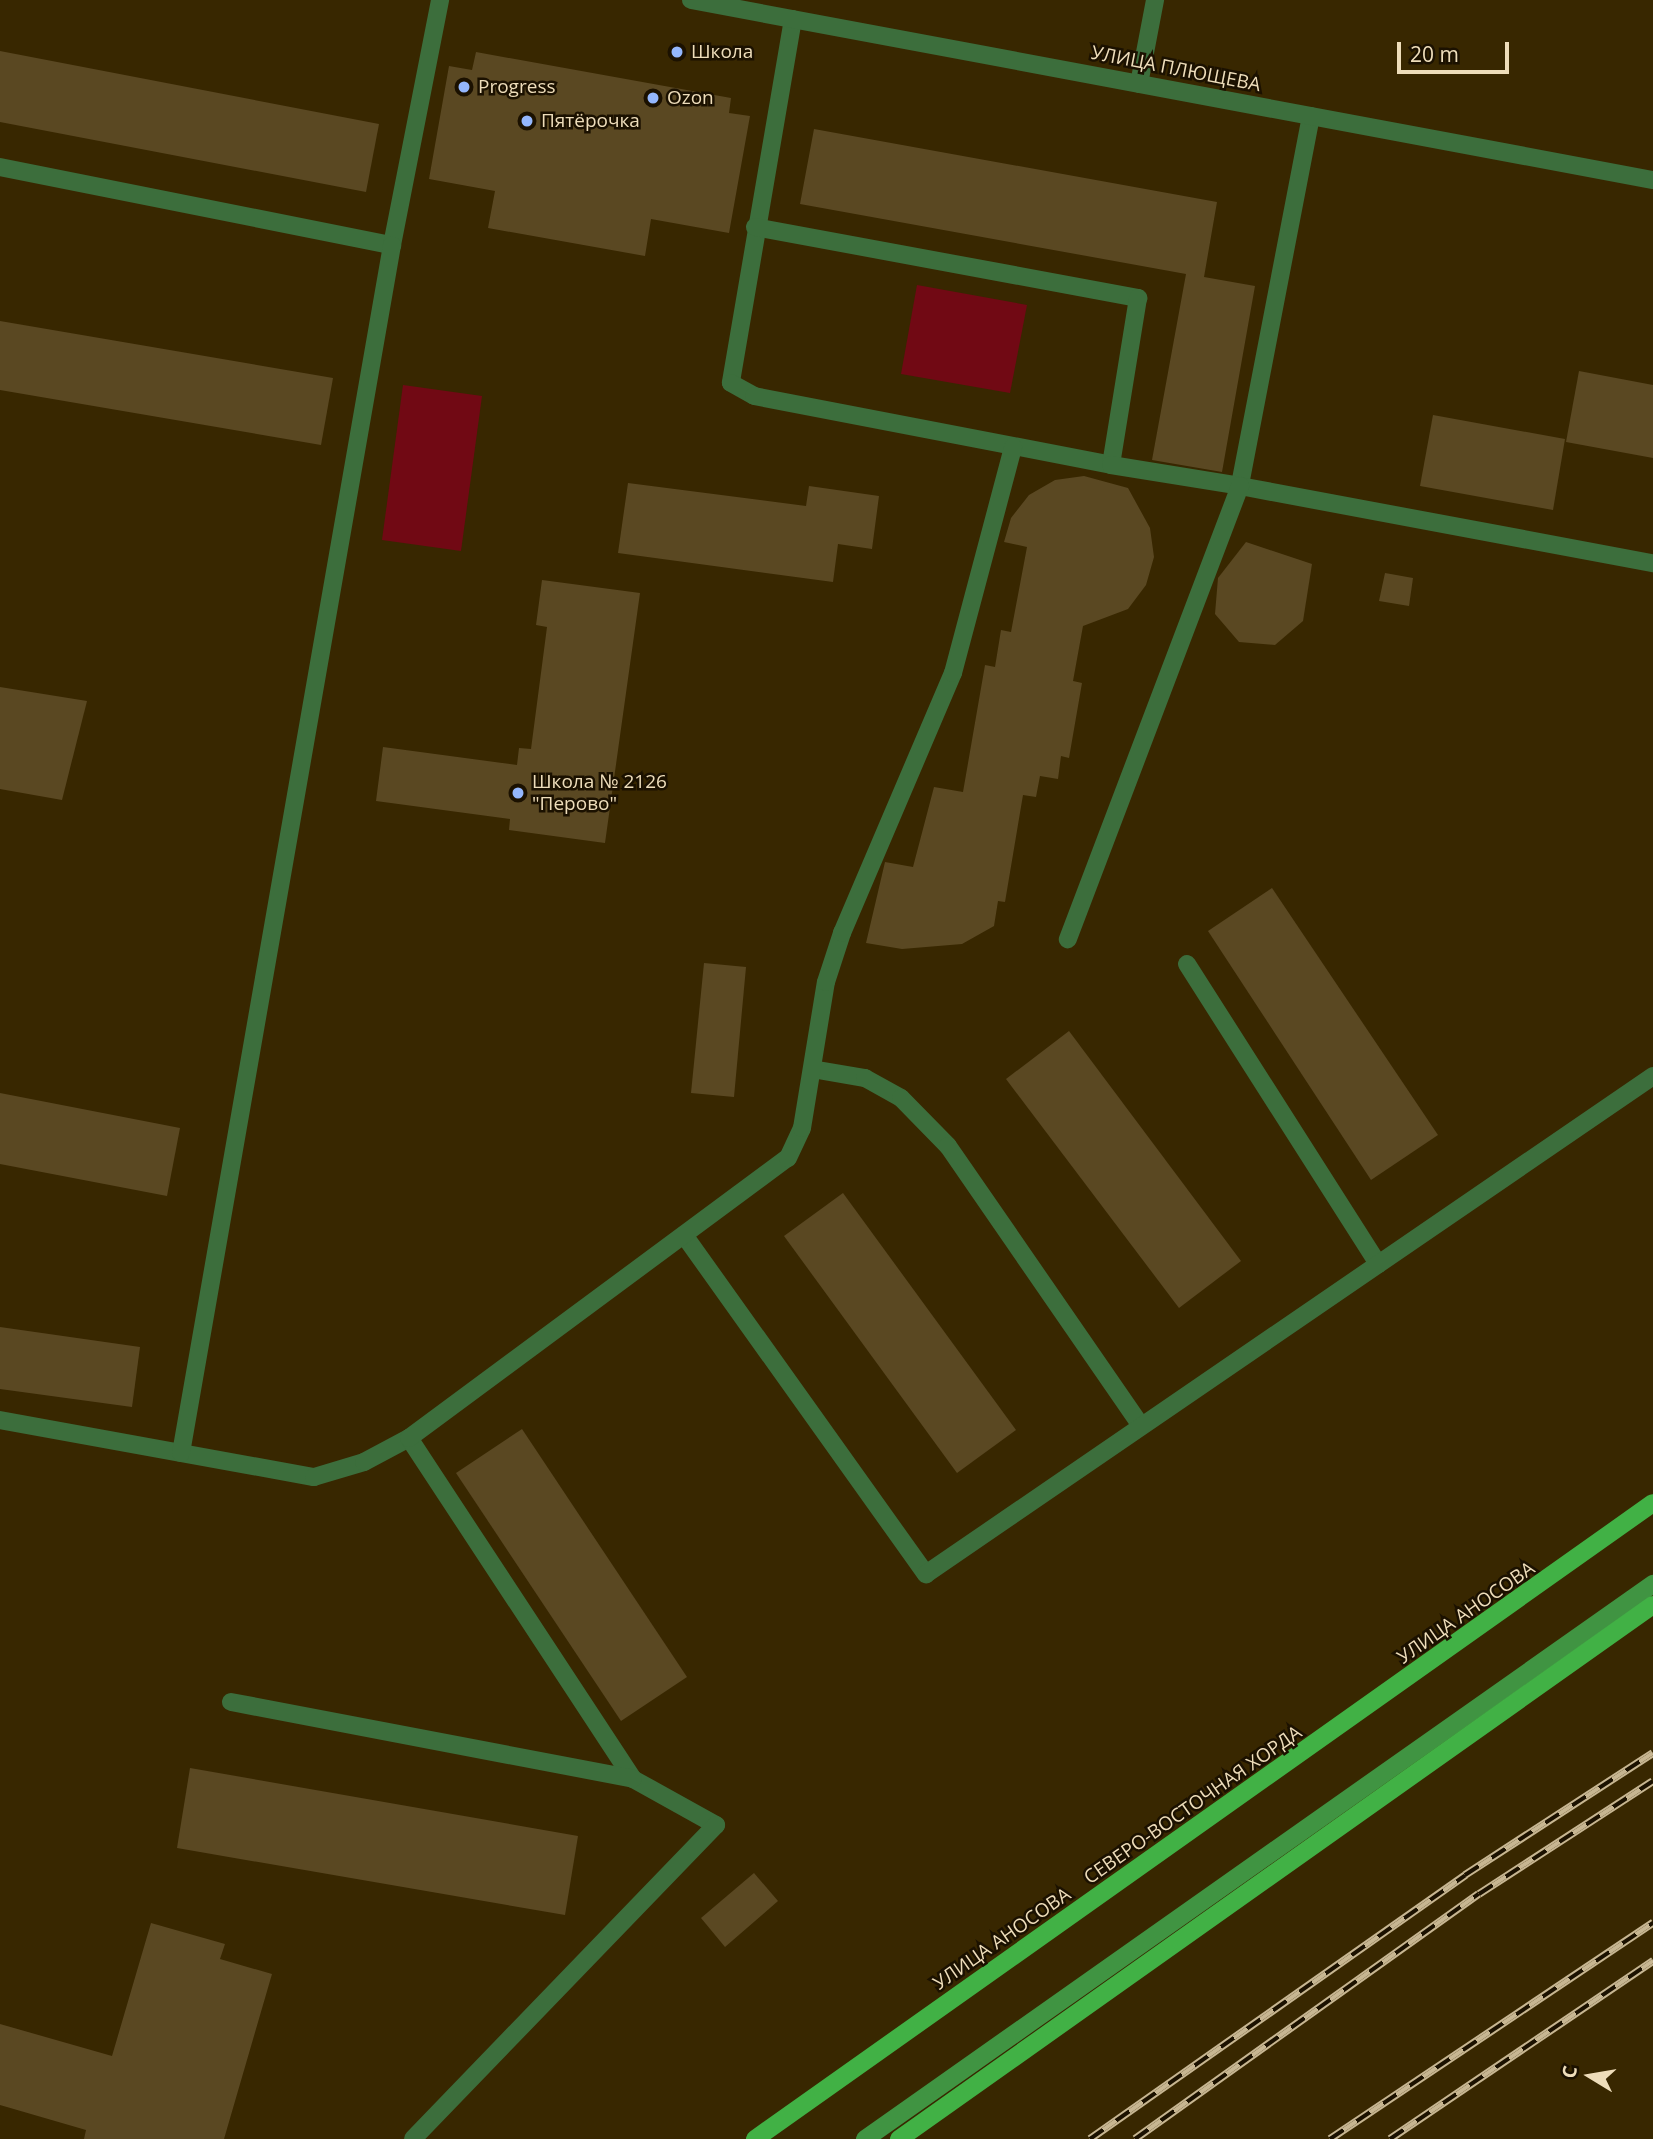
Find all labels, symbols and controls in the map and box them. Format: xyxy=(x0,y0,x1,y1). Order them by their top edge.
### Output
scale bar xyxy=(1401,28,1513,72)
text: 20 m xyxy=(1410,40,1459,68)
place label: Школа xyxy=(691,41,753,63)
street label: УЛИЦА ПЛЮЩЕВА xyxy=(1089,41,1263,97)
marker: Школа xyxy=(669,44,685,60)
place label: Progress xyxy=(478,76,555,98)
marker: Progress xyxy=(456,79,472,95)
place label: Ozon xyxy=(667,87,714,109)
marker: Ozon xyxy=(645,90,661,106)
place label: Пятёрочка xyxy=(541,110,640,132)
marker: Пятёрочка xyxy=(519,113,535,129)
place label: Школа № 2126 "Перово" xyxy=(532,771,667,815)
marker: Школа № 2126 "Перово" xyxy=(510,785,526,801)
street label: УЛИЦА АНОСОВА xyxy=(1393,1557,1539,1669)
street label: СЕВЕРО-ВОСТОЧНАЯ ХОРДА xyxy=(1080,1721,1306,1889)
street label: УЛИЦА АНОСОВА xyxy=(929,1883,1075,1995)
north arrow xyxy=(1555,2041,1625,2111)
text: С xyxy=(1555,2064,1583,2080)

